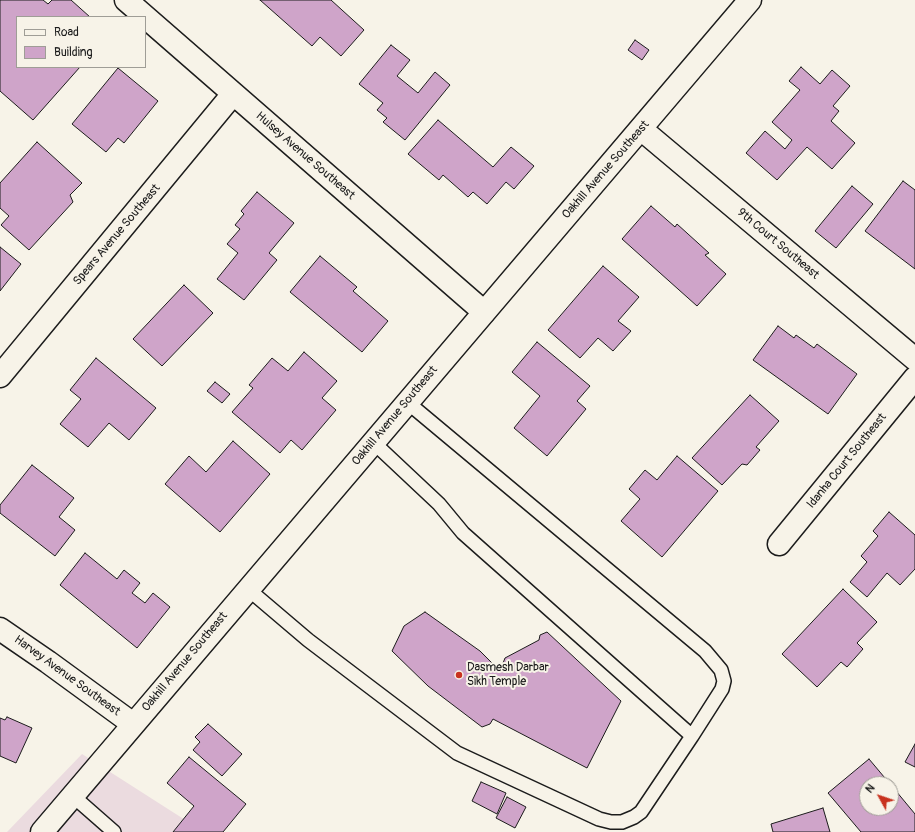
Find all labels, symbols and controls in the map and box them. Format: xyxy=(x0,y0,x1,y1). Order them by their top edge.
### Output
legend xyxy=(16,16,146,68)
text: Road xyxy=(54,25,79,40)
text: Building xyxy=(54,45,93,60)
street label: Hulsey Avenue Southeast xyxy=(252,109,358,203)
street label: Oakhill Avenue Southeast xyxy=(559,118,653,222)
street label: Spears Avenue Southeast xyxy=(70,182,164,288)
street label: 9th Court Southeast xyxy=(734,206,822,282)
street label: Oakhill Avenue Southeast xyxy=(349,363,441,469)
street label: Idanha Court Southeast xyxy=(804,410,890,512)
street label: Oakhill Avenue Southeast xyxy=(139,609,231,715)
street label: Harvey Avenue Southeast xyxy=(11,633,123,719)
place label: Dasmesh Darbar Sikh Temple xyxy=(467,661,549,689)
marker: Dasmesh Darbar Sikh Temple xyxy=(454,670,464,680)
north arrow xyxy=(859,776,899,816)
text: N xyxy=(863,782,878,796)

